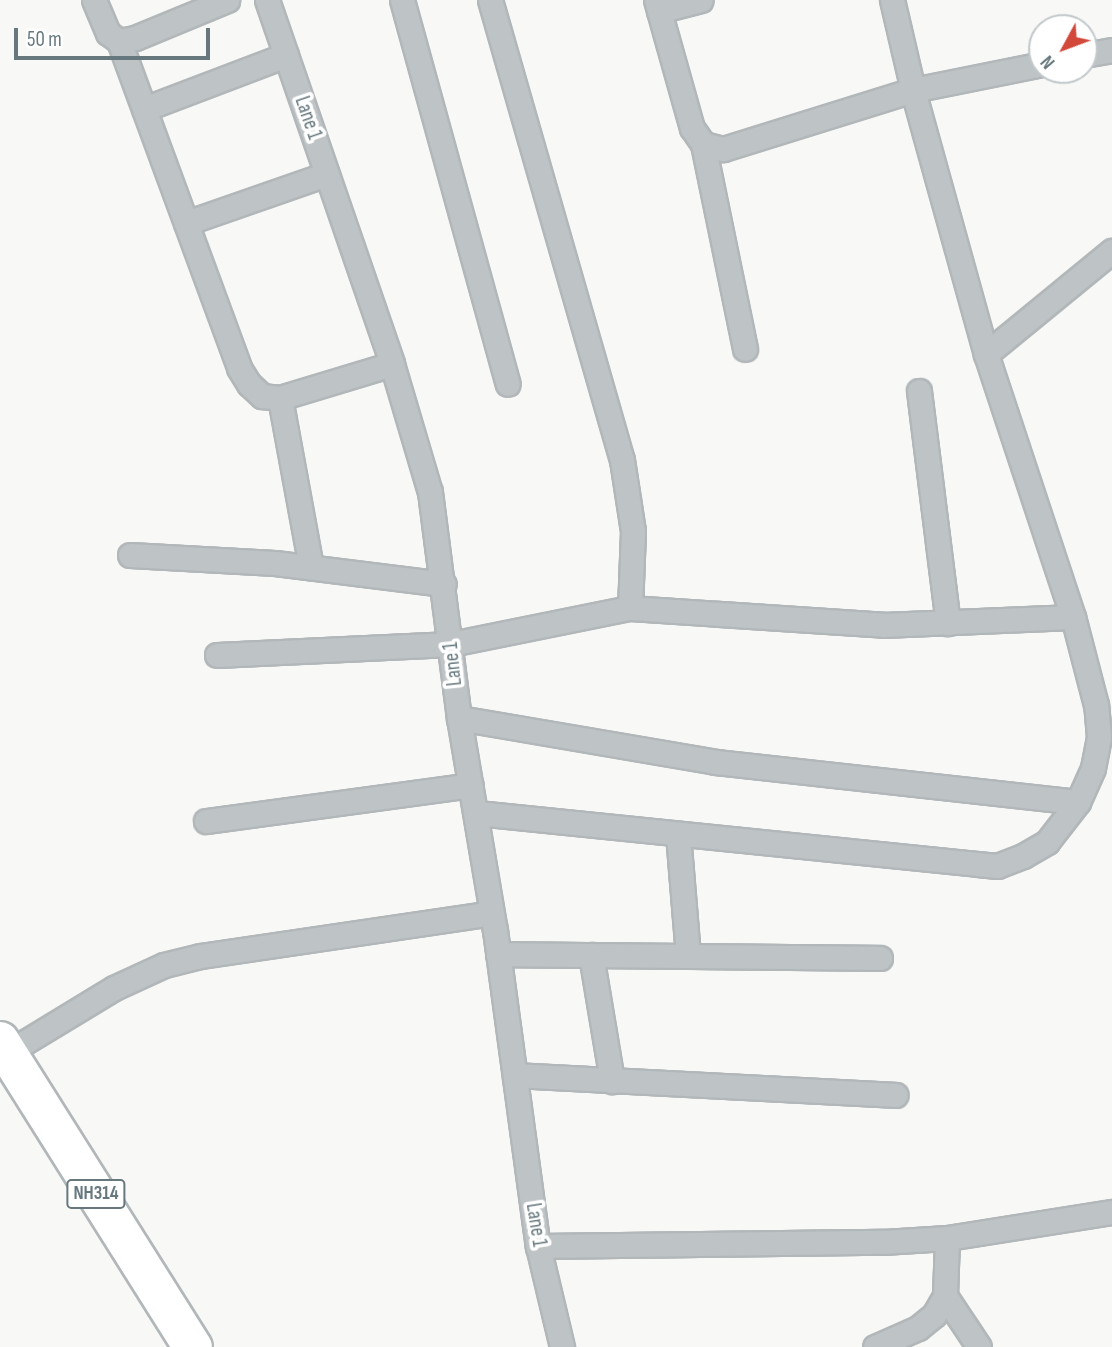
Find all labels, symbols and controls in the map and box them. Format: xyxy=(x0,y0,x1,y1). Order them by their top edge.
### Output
scale bar xyxy=(18,14,214,58)
north arrow xyxy=(1028,14,1098,84)
text: 50 m xyxy=(27,27,62,52)
text: N xyxy=(1036,50,1060,73)
street label: Lane 1 xyxy=(289,93,327,143)
street label: Lane 1 xyxy=(438,641,468,687)
road number: NH314 xyxy=(66,1178,126,1210)
street label: Lane 1 xyxy=(520,1201,552,1249)

